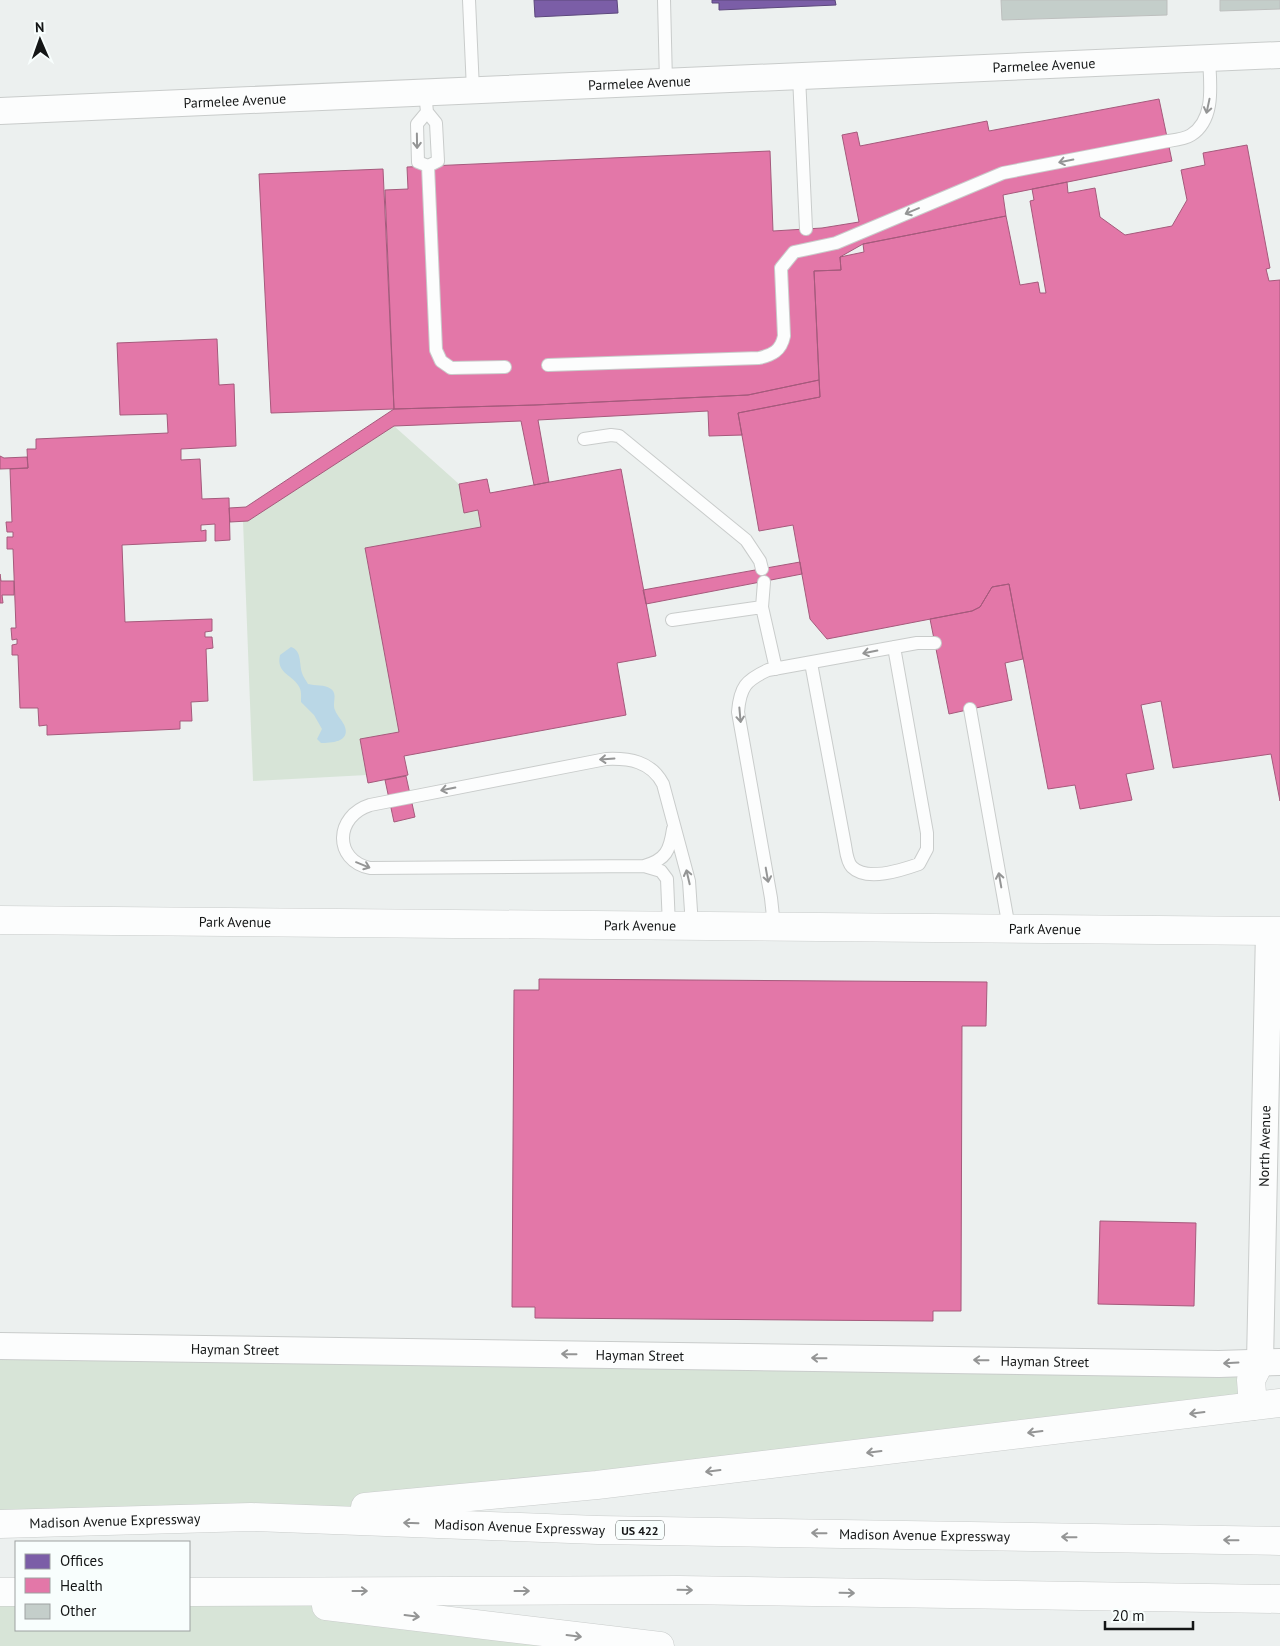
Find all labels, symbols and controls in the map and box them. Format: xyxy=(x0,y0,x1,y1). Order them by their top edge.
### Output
north arrow xyxy=(15,15,65,65)
text: N xyxy=(35,18,44,36)
street label: Parmelee Avenue xyxy=(992,54,1096,77)
street label: Parmelee Avenue xyxy=(588,72,691,94)
street label: Parmelee Avenue xyxy=(183,89,287,112)
one-way arrow xyxy=(1203,98,1212,114)
one-way arrow xyxy=(412,132,422,148)
one-way arrow xyxy=(1058,157,1074,166)
one-way arrow xyxy=(905,207,920,217)
one-way arrow xyxy=(862,648,878,657)
one-way arrow xyxy=(735,706,744,722)
one-way arrow xyxy=(600,754,616,764)
one-way arrow xyxy=(440,785,456,794)
one-way arrow xyxy=(355,861,370,870)
one-way arrow xyxy=(763,866,773,882)
one-way arrow xyxy=(682,870,692,886)
one-way arrow xyxy=(995,873,1005,889)
street label: Park Avenue xyxy=(199,913,271,931)
street label: Park Avenue xyxy=(604,916,676,935)
street label: Park Avenue xyxy=(1009,920,1081,938)
street label: North Avenue xyxy=(1255,1105,1274,1187)
street label: Hayman Street xyxy=(191,1340,280,1359)
street label: Hayman Street xyxy=(596,1346,685,1365)
one-way arrow xyxy=(561,1350,577,1359)
street label: Hayman Street xyxy=(1001,1352,1089,1371)
one-way arrow xyxy=(811,1353,828,1363)
one-way arrow xyxy=(974,1356,990,1365)
one-way arrow xyxy=(1224,1359,1240,1368)
one-way arrow xyxy=(1189,1408,1205,1418)
one-way arrow xyxy=(1028,1427,1044,1437)
one-way arrow xyxy=(866,1447,882,1457)
one-way arrow xyxy=(705,1466,721,1476)
street label: Madison Avenue Expressway xyxy=(29,1509,201,1532)
street label: Madison Avenue Expressway xyxy=(434,1515,606,1539)
one-way arrow xyxy=(404,1518,420,1528)
road number: US 422 xyxy=(616,1520,664,1540)
street label: Madison Avenue Expressway xyxy=(839,1525,1011,1546)
one-way arrow xyxy=(811,1528,828,1538)
one-way arrow xyxy=(1061,1532,1078,1542)
one-way arrow xyxy=(1224,1535,1240,1545)
legend xyxy=(15,1541,190,1631)
text: Offices xyxy=(60,1551,104,1570)
text: Health xyxy=(60,1576,103,1595)
one-way arrow xyxy=(676,1585,693,1595)
one-way arrow xyxy=(352,1586,368,1596)
one-way arrow xyxy=(514,1586,530,1596)
one-way arrow xyxy=(839,1588,855,1597)
scale bar xyxy=(1105,1598,1192,1630)
text: Other xyxy=(60,1601,96,1620)
text: 20 m xyxy=(1112,1606,1145,1625)
one-way arrow xyxy=(404,1611,420,1621)
one-way arrow xyxy=(565,1631,581,1641)

